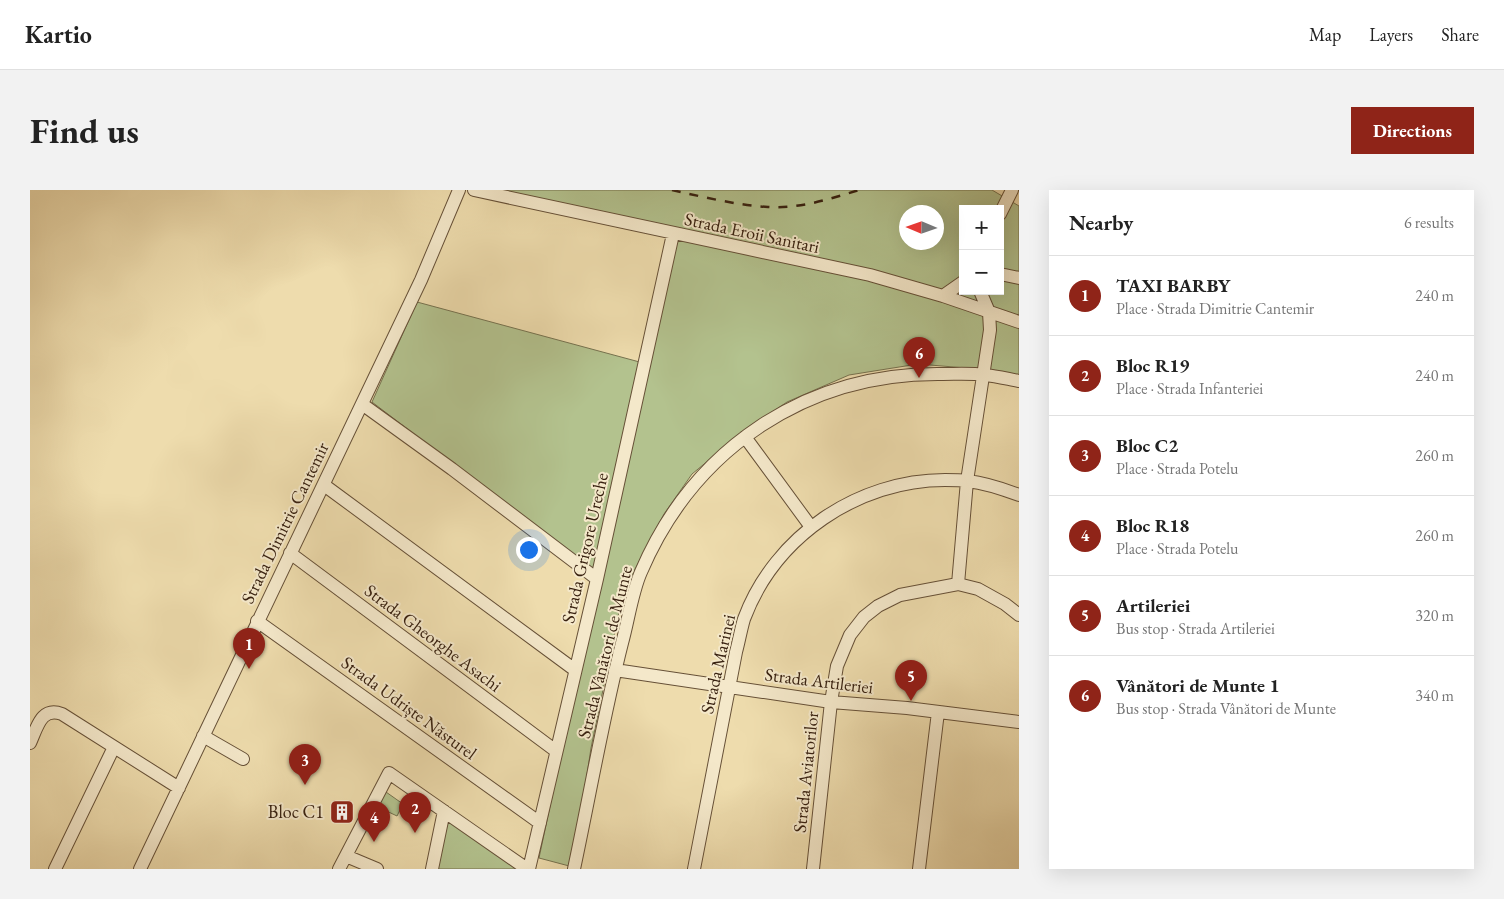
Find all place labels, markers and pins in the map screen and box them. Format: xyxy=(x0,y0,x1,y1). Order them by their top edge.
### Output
pin: 6 xyxy=(903,337,935,378)
pin: 1 xyxy=(233,628,265,669)
pin: 5 xyxy=(895,660,927,701)
pin: 3 xyxy=(289,744,321,785)
pin: 2 xyxy=(399,792,431,833)
building icon: Bloc C1 xyxy=(329,799,355,825)
place label: Bloc C1 xyxy=(268,800,324,823)
pin: 4 xyxy=(358,801,390,842)

